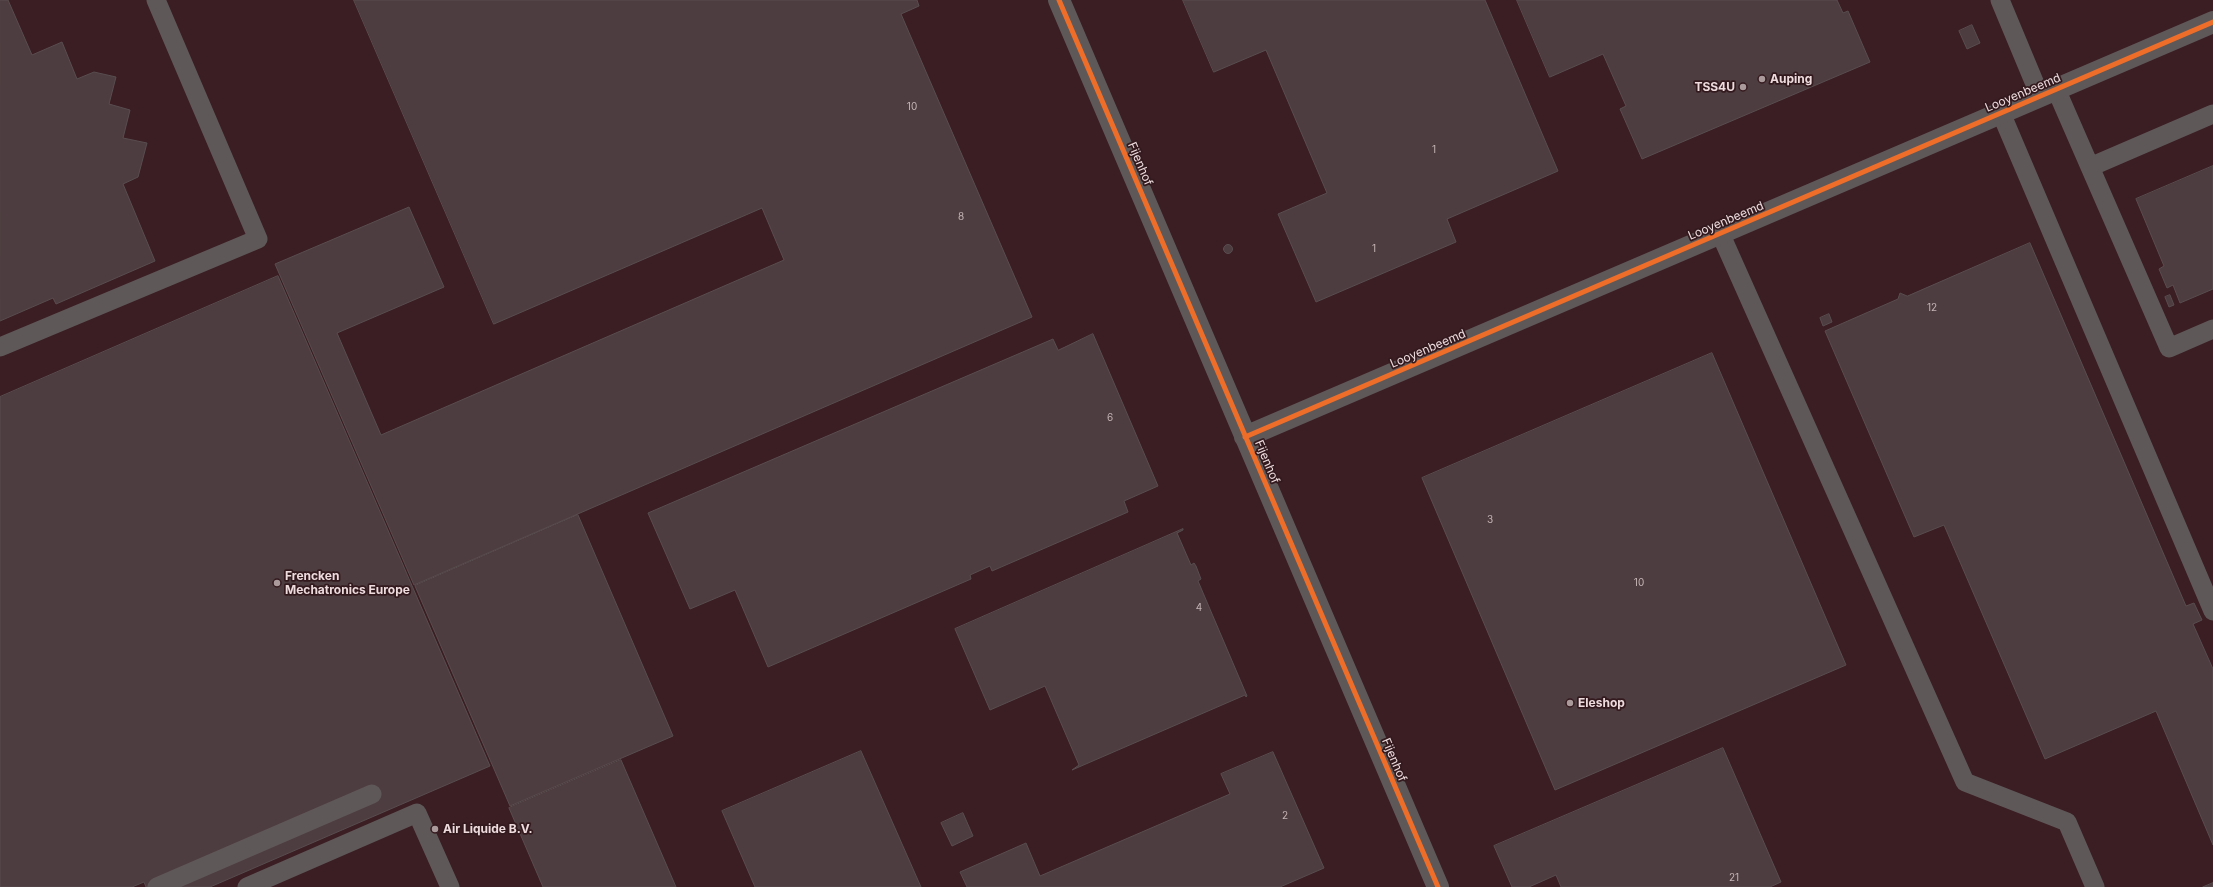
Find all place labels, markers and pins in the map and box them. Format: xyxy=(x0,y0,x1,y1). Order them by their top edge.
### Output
place label: Auping xyxy=(1770,72,1812,86)
marker: Auping xyxy=(1757,74,1767,84)
place label: TSS4U xyxy=(1694,80,1735,94)
marker: TSS4U xyxy=(1738,82,1748,92)
place label: Frencken Mechatronics Europe xyxy=(285,569,410,597)
marker: Frencken Mechatronics Europe xyxy=(272,578,282,588)
place label: Eleshop xyxy=(1578,696,1625,710)
marker: Eleshop xyxy=(1565,698,1575,708)
place label: Air Liquide B.V. xyxy=(443,822,533,836)
marker: Air Liquide B.V. xyxy=(430,824,440,834)

